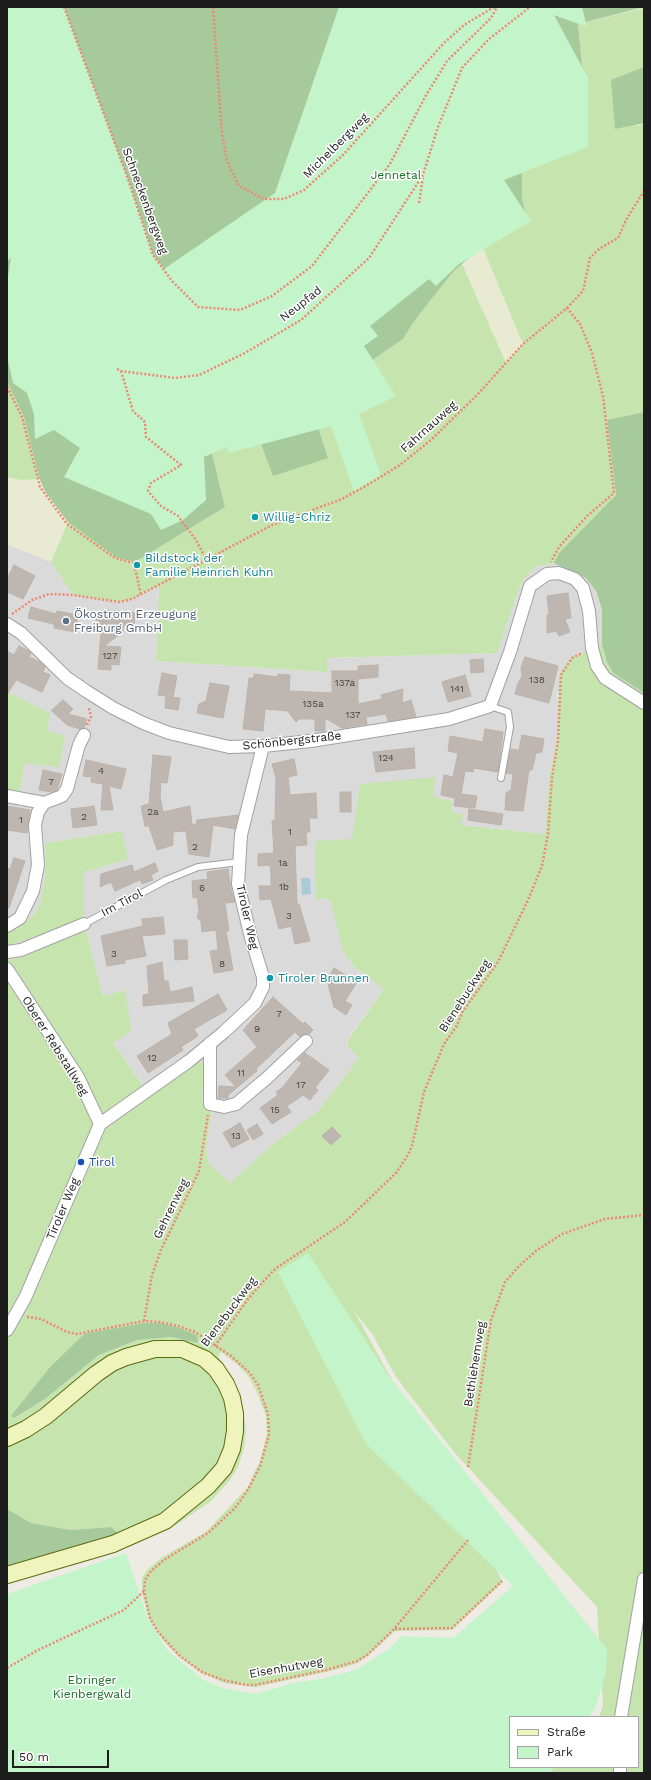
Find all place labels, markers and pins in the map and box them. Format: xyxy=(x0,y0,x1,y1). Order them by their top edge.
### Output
place label: Willig-Chriz xyxy=(263,510,331,524)
marker: Willig-Chriz xyxy=(250,512,260,522)
place label: Bildstock der Familie Heinrich Kuhn xyxy=(145,551,273,579)
marker: Bildstock der Familie Heinrich Kuhn xyxy=(132,560,142,570)
place label: Ökostrom Erzeugung Freiburg GmbH xyxy=(74,607,196,635)
marker: Ökostrom Erzeugung Freiburg GmbH xyxy=(61,616,71,626)
place label: Tiroler Brunnen xyxy=(278,971,369,985)
marker: Tiroler Brunnen xyxy=(265,973,275,983)
place label: Tirol xyxy=(89,1155,115,1169)
marker: Tirol xyxy=(76,1157,86,1167)

